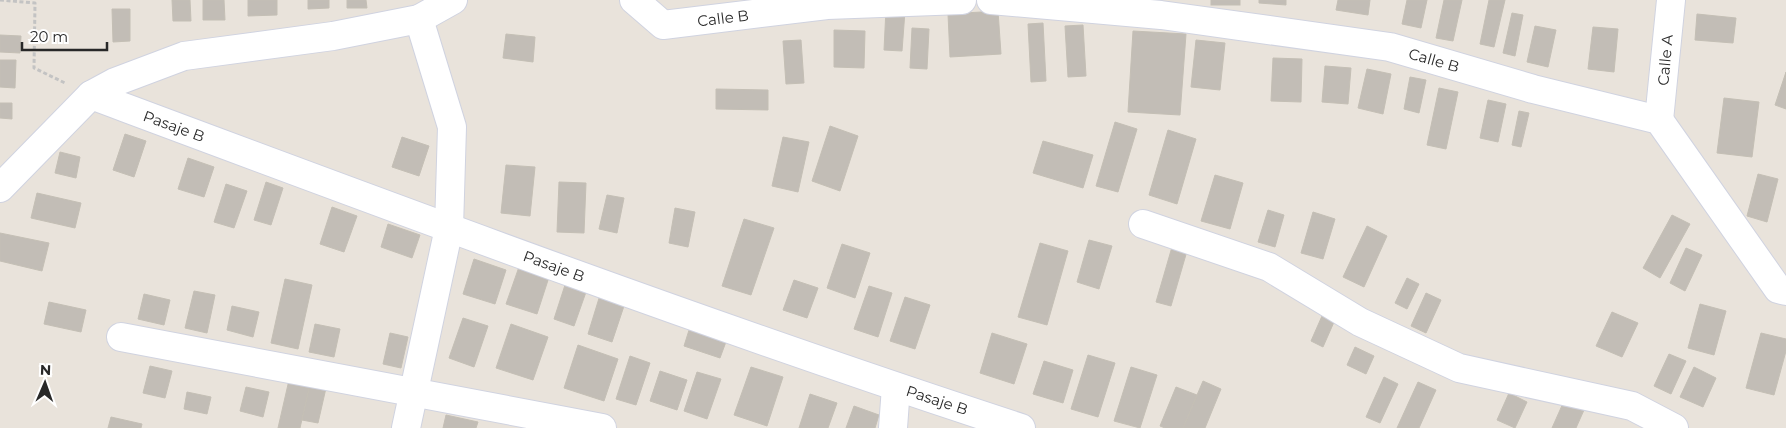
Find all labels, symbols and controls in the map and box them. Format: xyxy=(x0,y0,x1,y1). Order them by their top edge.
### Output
street label: Calle B xyxy=(696,5,750,31)
scale bar xyxy=(22,20,108,52)
text: 20 m xyxy=(30,27,68,46)
street label: Calle A xyxy=(1653,33,1677,86)
street label: Calle B xyxy=(1407,44,1461,76)
street label: Pasaje B xyxy=(141,106,207,146)
street label: Pasaje B xyxy=(521,246,587,286)
north arrow xyxy=(20,358,70,408)
text: N xyxy=(39,361,51,379)
street label: Pasaje B xyxy=(904,381,970,419)

